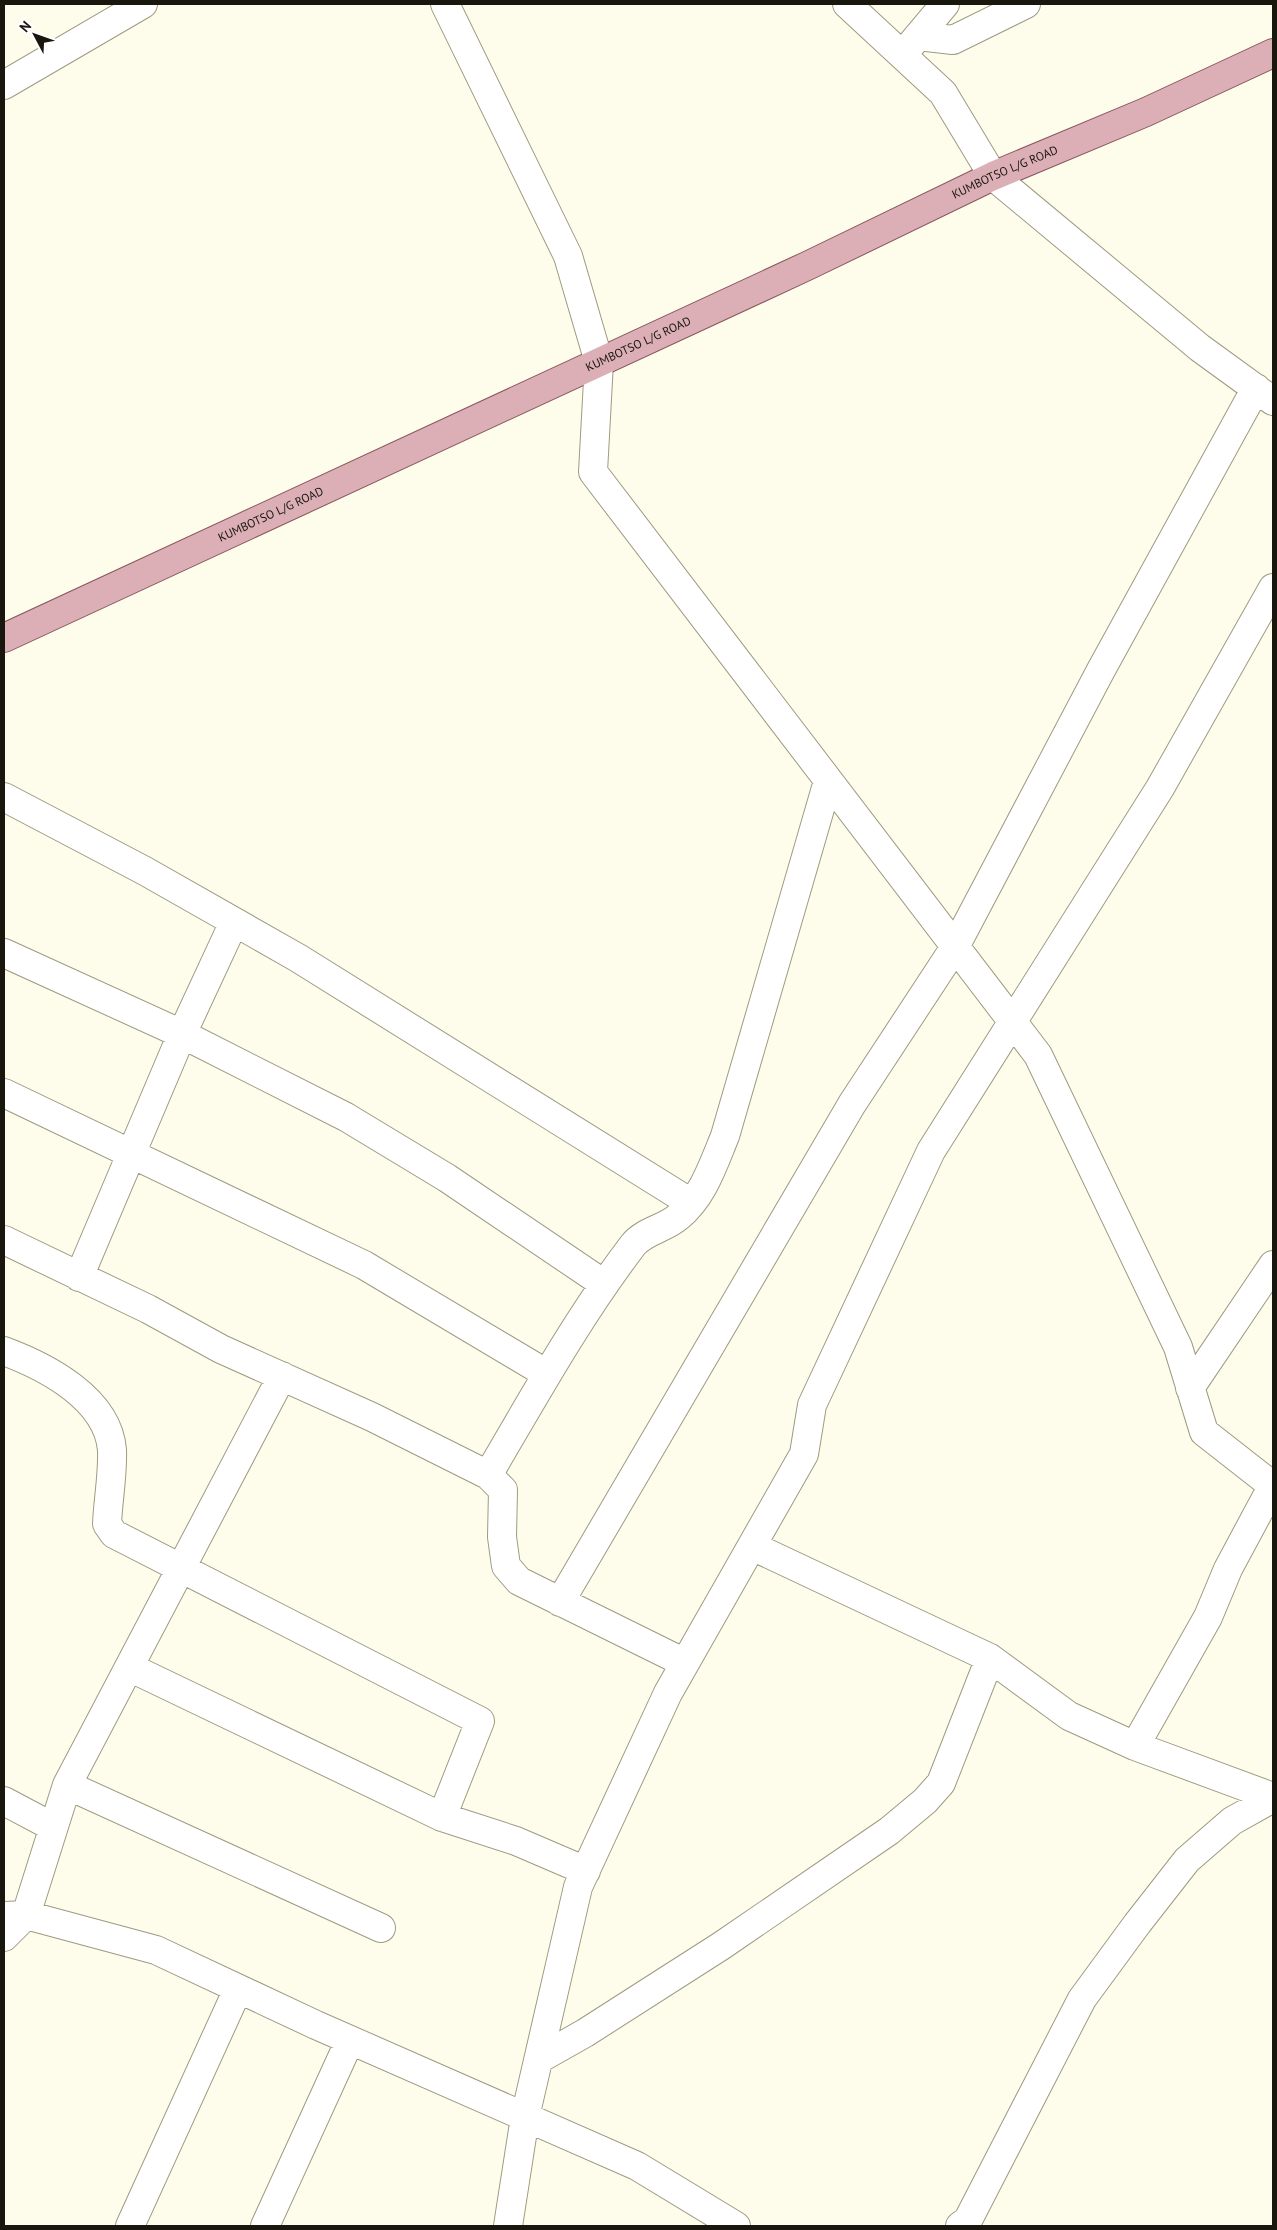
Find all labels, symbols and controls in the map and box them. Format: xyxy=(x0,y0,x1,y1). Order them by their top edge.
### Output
north arrow xyxy=(10,10,60,60)
text: N xyxy=(15,17,35,36)
street label: KUMBOTSO L/G ROAD xyxy=(949,142,1060,202)
street label: KUMBOTSO L/G ROAD xyxy=(583,313,693,375)
street label: KUMBOTSO L/G ROAD xyxy=(216,483,326,545)

